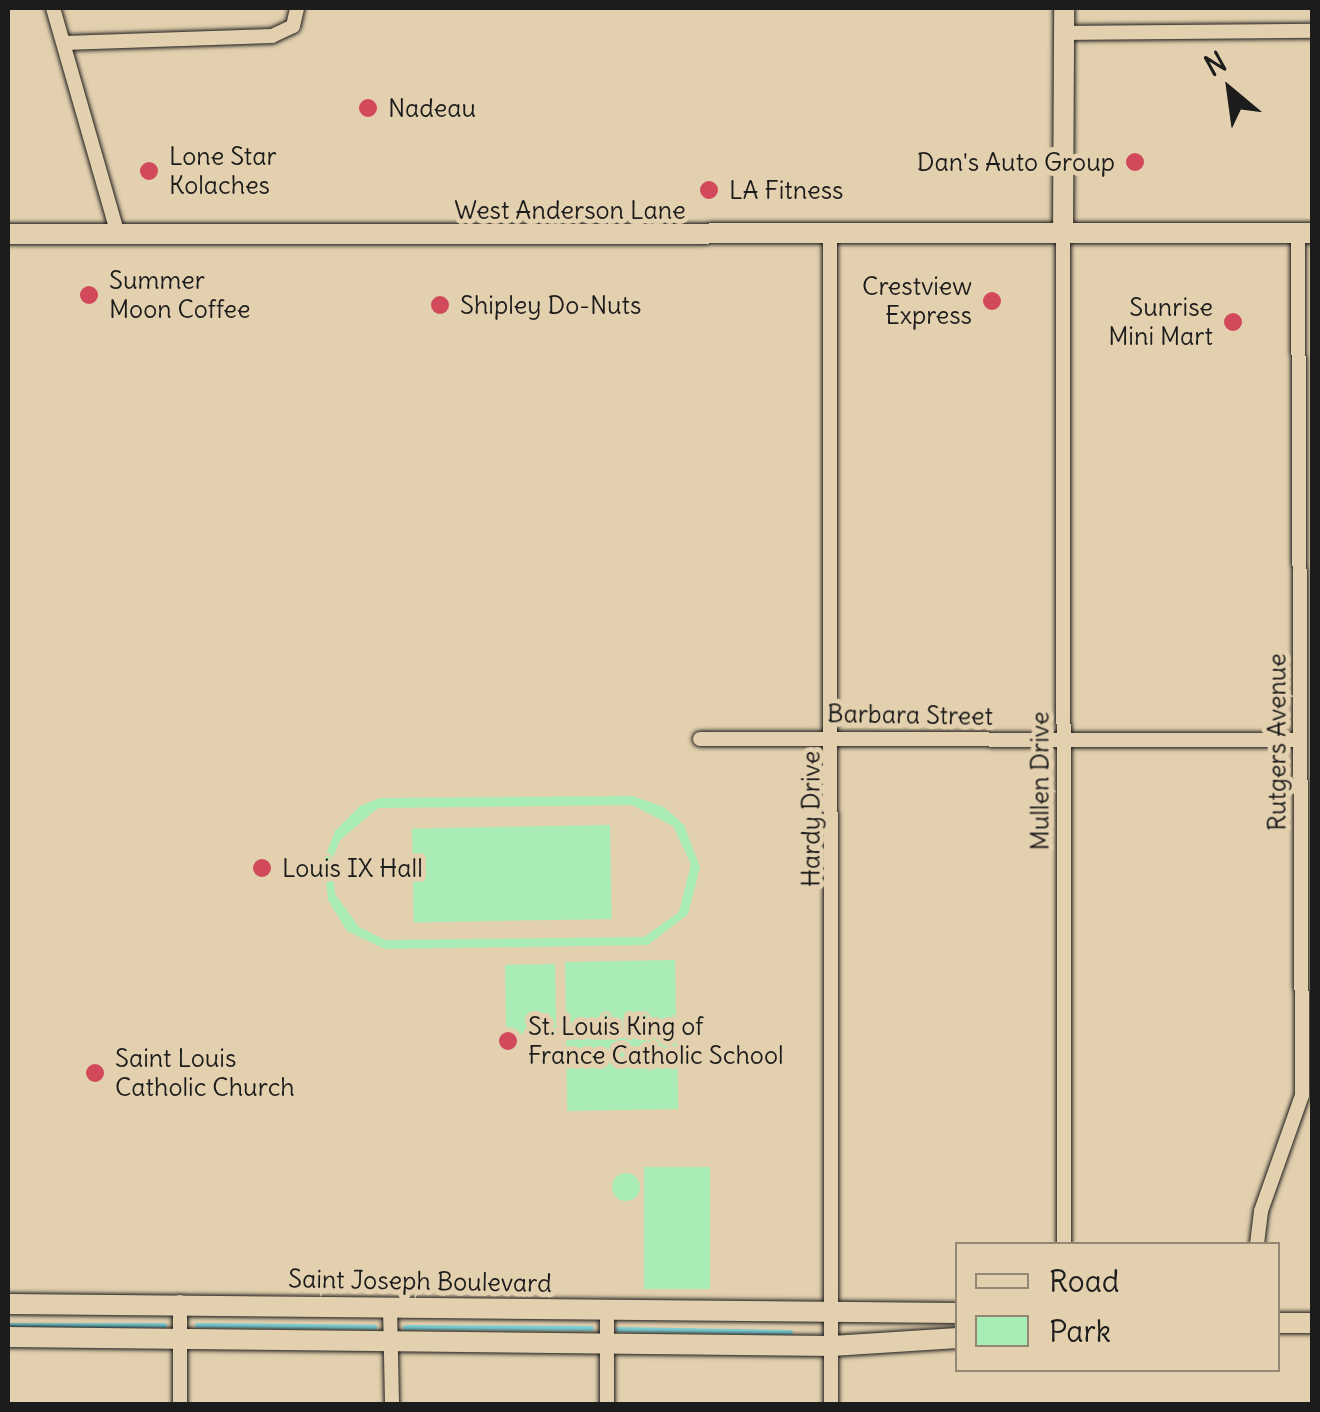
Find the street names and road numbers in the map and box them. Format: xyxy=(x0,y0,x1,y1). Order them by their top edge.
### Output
street label: West Anderson Lane xyxy=(454,195,686,225)
street label: Rutgers Avenue xyxy=(1262,653,1292,831)
street label: Barbara Street xyxy=(827,699,993,731)
street label: Mullen Drive xyxy=(1025,712,1055,850)
street label: Hardy Drive xyxy=(796,751,826,887)
street label: Saint Joseph Boulevard xyxy=(288,1264,552,1298)

